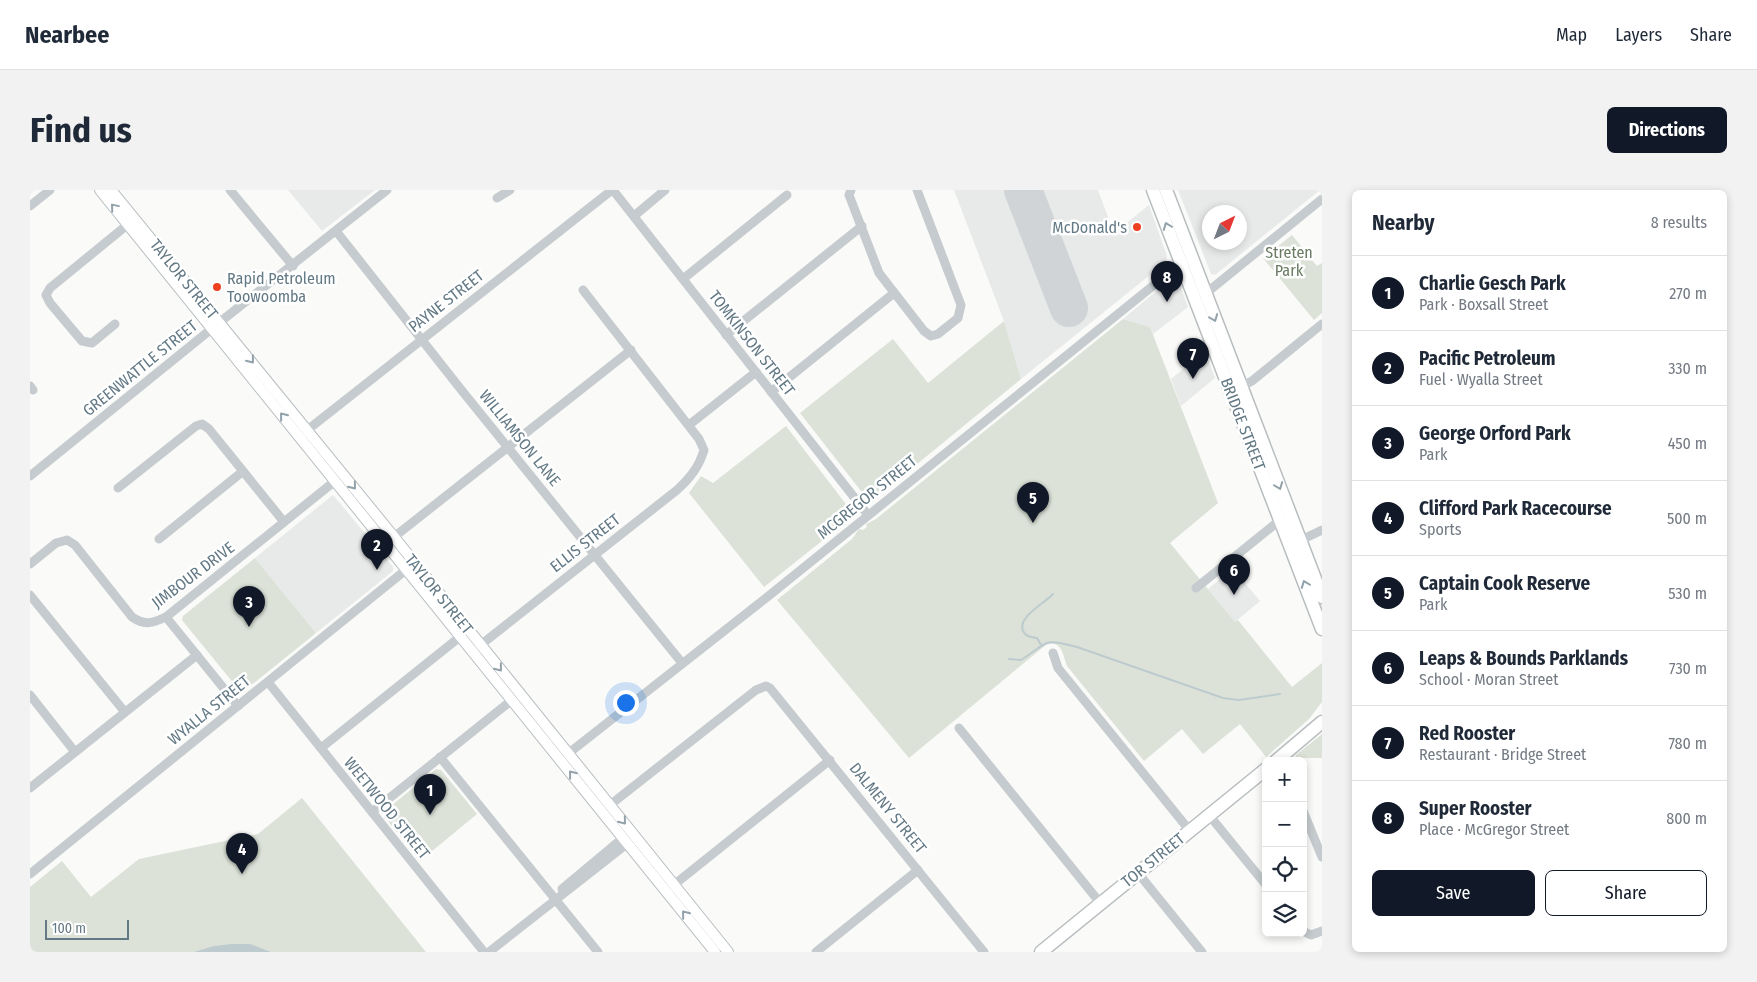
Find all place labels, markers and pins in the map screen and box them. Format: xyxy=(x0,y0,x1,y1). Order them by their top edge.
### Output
place label: McDonald's xyxy=(1052,218,1127,237)
marker: McDonald's xyxy=(1131,221,1143,233)
pin: 8 xyxy=(1151,261,1183,302)
place label: Rapid Petroleum Toowoomba xyxy=(227,269,336,306)
marker: Rapid Petroleum Toowoomba xyxy=(211,281,223,293)
pin: 7 xyxy=(1177,338,1209,379)
pin: 5 xyxy=(1017,482,1049,523)
pin: 2 xyxy=(361,529,393,570)
pin: 6 xyxy=(1218,554,1250,595)
pin: 3 xyxy=(233,586,265,627)
pin: 1 xyxy=(414,774,446,815)
pin: 4 xyxy=(226,833,258,874)

